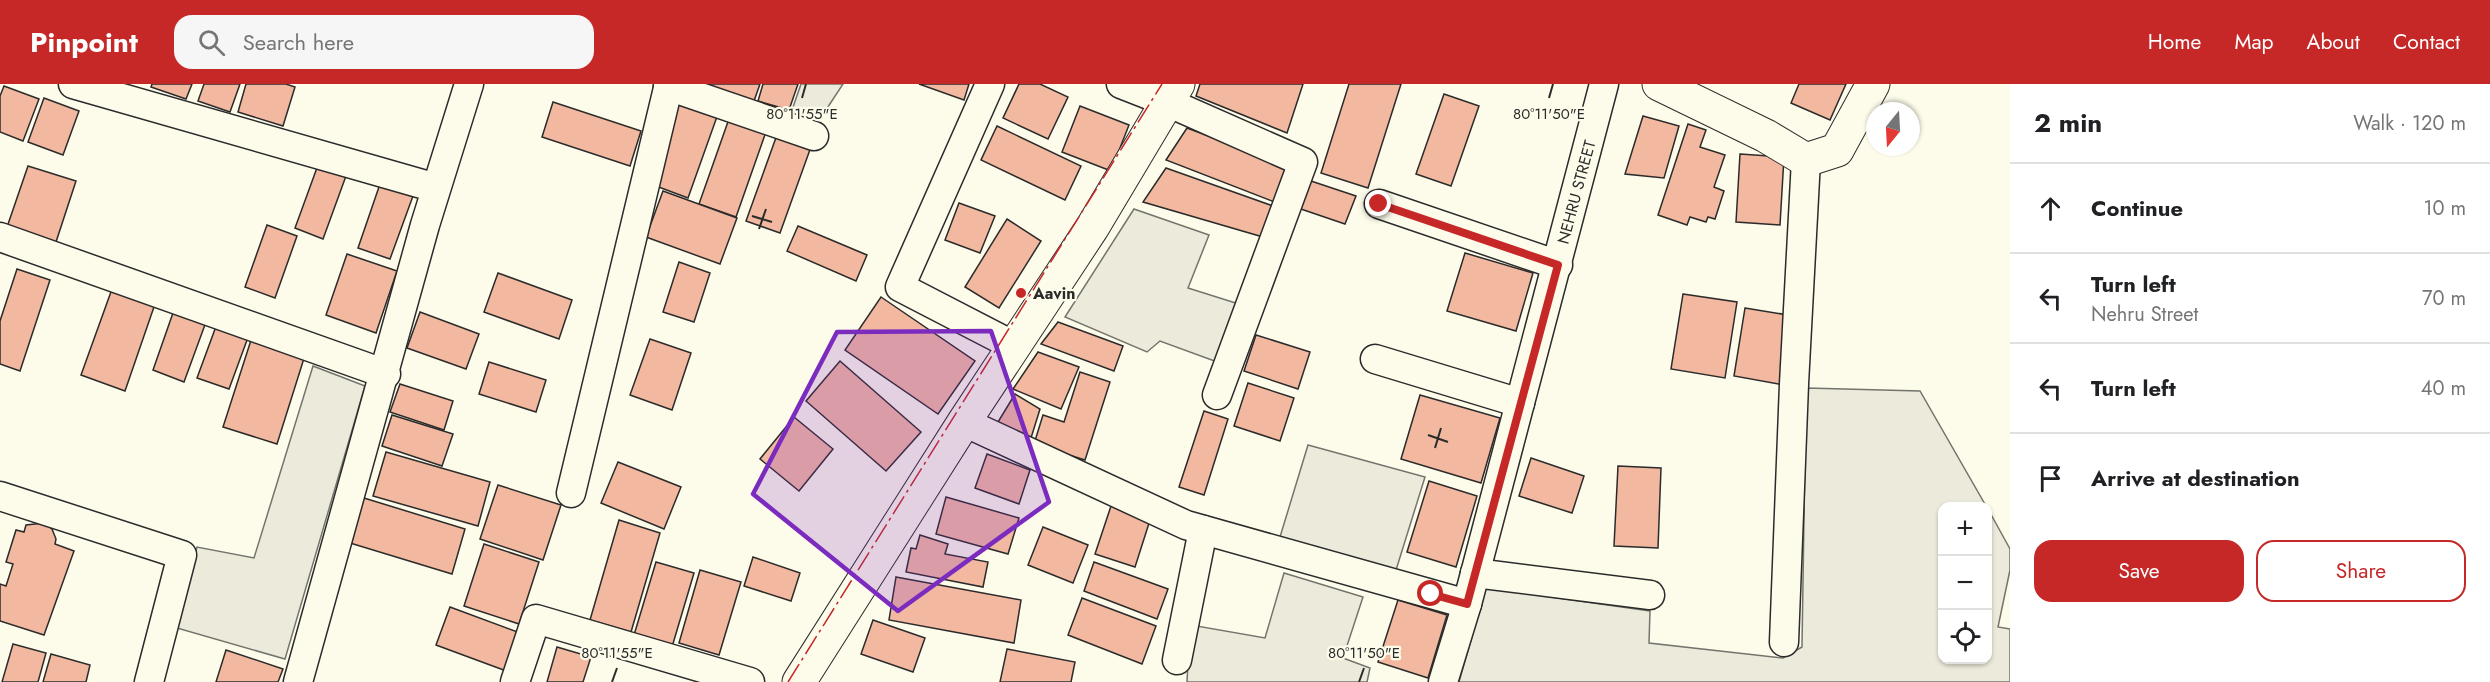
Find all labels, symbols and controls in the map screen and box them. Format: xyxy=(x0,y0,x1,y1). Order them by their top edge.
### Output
search box xyxy=(174,15,594,69)
text: Pinpoint xyxy=(30,22,138,63)
icon: search xyxy=(195,26,228,59)
text: Search here xyxy=(243,26,354,58)
text: Home xyxy=(2148,27,2201,57)
text: Map xyxy=(2234,27,2274,57)
text: About xyxy=(2307,27,2360,57)
text: Contact xyxy=(2393,27,2460,57)
north arrow xyxy=(1866,102,1920,156)
text: 80°11'55"E xyxy=(766,103,838,125)
text: 80°11'50"E xyxy=(1513,103,1585,125)
text: 2 min xyxy=(2034,104,2102,142)
text: Walk · 120 m xyxy=(2353,109,2466,138)
street label: NEHRU STREET xyxy=(1552,137,1602,247)
route end xyxy=(1365,190,1391,216)
icon: ahead xyxy=(2034,192,2067,225)
text: Continue xyxy=(2091,192,2183,224)
text: 10 m xyxy=(2423,194,2466,223)
text: Turn left xyxy=(2091,268,2176,300)
place label: Aavin xyxy=(1032,282,1075,305)
icon: left xyxy=(2034,282,2067,315)
text: 70 m xyxy=(2422,284,2466,313)
marker: Aavin xyxy=(1014,286,1028,300)
text: Nehru Street xyxy=(2091,300,2198,329)
icon: left xyxy=(2034,372,2067,405)
text: Turn left xyxy=(2091,372,2176,404)
text: 40 m xyxy=(2421,374,2466,403)
icon: arrive xyxy=(2034,462,2067,495)
text: Arrive at destination xyxy=(2091,462,2300,494)
map controls xyxy=(1938,502,1992,664)
button: + xyxy=(1938,502,1992,556)
button: Save xyxy=(2034,540,2244,602)
button: Share xyxy=(2256,540,2466,602)
button: − xyxy=(1938,556,1992,610)
route start xyxy=(1417,580,1443,606)
button: locate xyxy=(1938,610,1992,664)
text: 80°11'55"E xyxy=(581,642,653,664)
text: 80°11'50"E xyxy=(1328,642,1400,664)

